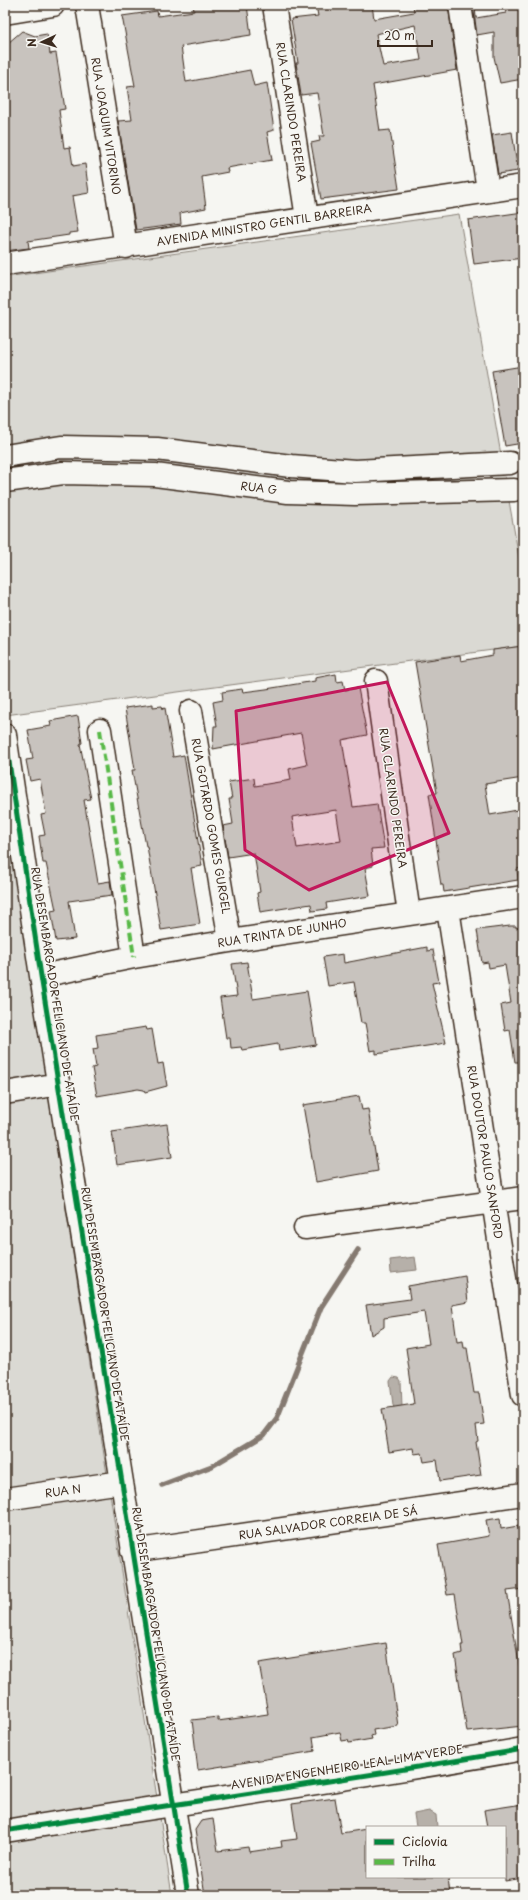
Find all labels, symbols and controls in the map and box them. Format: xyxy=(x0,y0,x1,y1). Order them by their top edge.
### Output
north arrow xyxy=(22,22,62,62)
scale bar xyxy=(378,22,432,48)
text: 20 m xyxy=(384,26,415,44)
text: N xyxy=(23,38,40,48)
street label: RUA CLARINDO PEREIRA xyxy=(272,41,311,184)
street label: RUA JOAQUIM VITORINO xyxy=(87,56,126,196)
street label: AVENIDA MINISTRO GENTIL BARREIRA xyxy=(155,199,373,250)
street label: RUA G xyxy=(240,477,279,498)
street label: RUA CLARINDO PEREIRA xyxy=(375,727,412,870)
street label: RUA GOTARDO GOMES GURGEL xyxy=(188,737,235,915)
street label: RUA DESEMBARGADOR FELICIANO DE ATAÍDE xyxy=(27,866,84,1123)
street label: RUA TRINTA DE JUNHO xyxy=(216,914,348,951)
street label: RUA DOUTOR PAULO SANFORD xyxy=(463,1064,508,1240)
street label: RUA DESEMBARGADOR FELICIANO DE ATAÍDE xyxy=(77,1186,134,1443)
street label: RUA N xyxy=(44,1480,82,1501)
street label: RUA SALVADOR CORREIA DE SÁ xyxy=(237,1502,418,1543)
street label: RUA DESEMBARGADOR FELICIANO DE ATAÍDE xyxy=(128,1506,185,1763)
street label: AVENIDA ENGENHEIRO LEAL LIMA VERDE xyxy=(230,1740,464,1793)
legend xyxy=(366,1826,506,1878)
text: Ciclovia xyxy=(402,1832,448,1850)
text: Trilha xyxy=(402,1852,436,1870)

